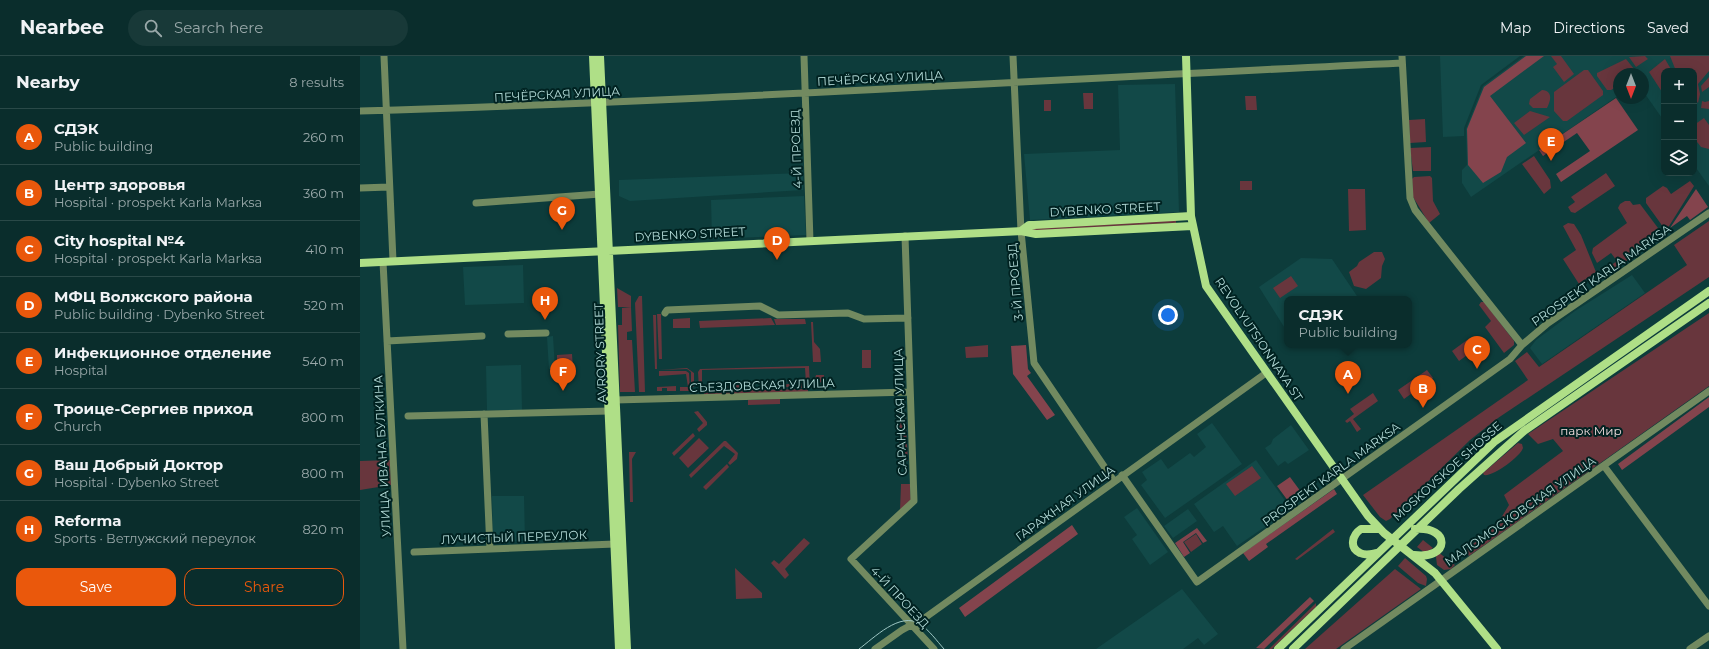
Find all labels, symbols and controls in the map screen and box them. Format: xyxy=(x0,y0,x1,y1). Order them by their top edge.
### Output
search box xyxy=(128,10,408,46)
text: Nearbee xyxy=(20,16,104,39)
icon: search xyxy=(142,17,164,39)
text: Search here xyxy=(174,18,263,37)
text: Map xyxy=(1500,19,1531,37)
text: Directions xyxy=(1553,19,1625,37)
text: Saved xyxy=(1647,19,1689,37)
street label: ПЕЧЁРСКАЯ УЛИЦА xyxy=(817,67,943,89)
north arrow xyxy=(1613,68,1649,104)
map controls xyxy=(1661,68,1697,176)
button: + xyxy=(1661,68,1697,104)
text: Nearby xyxy=(16,72,80,92)
text: 8 results xyxy=(289,74,344,90)
street label: ПЕЧЁРСКАЯ УЛИЦА xyxy=(494,83,620,105)
button: − xyxy=(1661,104,1697,140)
street label: 4-Й ПРОЕЗД xyxy=(787,109,805,189)
text: СДЭК xyxy=(54,119,99,138)
pin: E xyxy=(1538,128,1564,161)
text: A xyxy=(24,129,34,145)
text: 260 m xyxy=(303,129,344,145)
text: Public building xyxy=(54,138,153,154)
button: layers xyxy=(1661,140,1697,176)
text: Центр здоровья xyxy=(54,175,186,194)
text: B xyxy=(24,185,34,201)
text: 360 m xyxy=(303,185,344,201)
text: Hospital · prospekt Karla Marksa xyxy=(54,194,262,210)
pin: G xyxy=(549,197,575,230)
street label: DYBENKO STREET xyxy=(1049,199,1161,219)
street label: PROSPEKT KARLA MARKSA xyxy=(1528,221,1674,329)
street label: DYBENKO STREET xyxy=(634,224,746,244)
pin: D xyxy=(764,227,790,260)
text: City hospital №4 xyxy=(54,231,185,250)
text: C xyxy=(24,241,34,257)
text: 410 m xyxy=(305,241,344,257)
street label: 3-Й ПРОЕЗД xyxy=(1004,242,1026,322)
text: Hospital · prospekt Karla Marksa xyxy=(54,250,262,266)
street label: REVOLYUTSIONNAYA ST xyxy=(1212,274,1306,404)
text: МФЦ Волжского района xyxy=(54,287,253,306)
pin: H xyxy=(532,287,558,320)
popup xyxy=(1284,296,1412,348)
text: D xyxy=(24,297,34,313)
text: 520 m xyxy=(304,297,344,313)
street label: AVRORY STREET xyxy=(591,303,609,403)
your location xyxy=(1158,305,1178,325)
text: СДЭК xyxy=(1298,305,1343,324)
text: Public building · Dybenko Street xyxy=(54,306,265,322)
text: Public building xyxy=(1298,324,1398,340)
pin: C xyxy=(1464,336,1490,369)
text: Инфекционное отделение xyxy=(54,343,272,362)
street label: САРАНСКАЯ УЛИЦА xyxy=(890,348,910,476)
text: E xyxy=(25,353,33,369)
text: 540 m xyxy=(302,353,344,369)
pin: F xyxy=(550,358,576,391)
pin: A xyxy=(1335,361,1361,394)
text: Hospital xyxy=(54,362,107,378)
street label: УЛИЦА ИВАНА БУЛКИНА xyxy=(370,375,394,537)
street label: СЪЕЗДОВСКАЯ УЛИЦА xyxy=(689,375,835,395)
pin: B xyxy=(1410,375,1436,408)
text: Троице-Сергиев приход xyxy=(54,399,253,418)
text: F xyxy=(25,409,33,425)
text: 800 m xyxy=(301,409,344,425)
text: Church xyxy=(54,418,102,434)
street label: MOSKOVSKOE SHOSSE xyxy=(1389,418,1505,524)
street label: PROSPEKT KARLA MARKSA xyxy=(1259,419,1403,529)
park label: парк Мир xyxy=(1560,423,1622,438)
street label: МАЛОМОСКОВСКАЯ УЛИЦА xyxy=(1442,453,1598,569)
text: Ваш Добрый Доктор xyxy=(54,455,223,474)
street label: ГАРАЖНАЯ УЛИЦА xyxy=(1012,462,1118,544)
text: G xyxy=(24,465,34,481)
text: 800 m xyxy=(301,465,344,481)
text: Hospital · Dybenko Street xyxy=(54,474,219,490)
text: Reforma xyxy=(54,511,121,530)
text: H xyxy=(24,521,34,537)
text: 820 m xyxy=(303,521,344,537)
street label: ЛУЧИСТЫЙ ПЕРЕУЛОК xyxy=(441,527,588,547)
text: Sports · Ветлужский переулок xyxy=(54,530,256,546)
street label: 4-Й ПРОЕЗД xyxy=(867,563,933,631)
button: Save xyxy=(16,568,176,606)
button: Share xyxy=(184,568,344,606)

